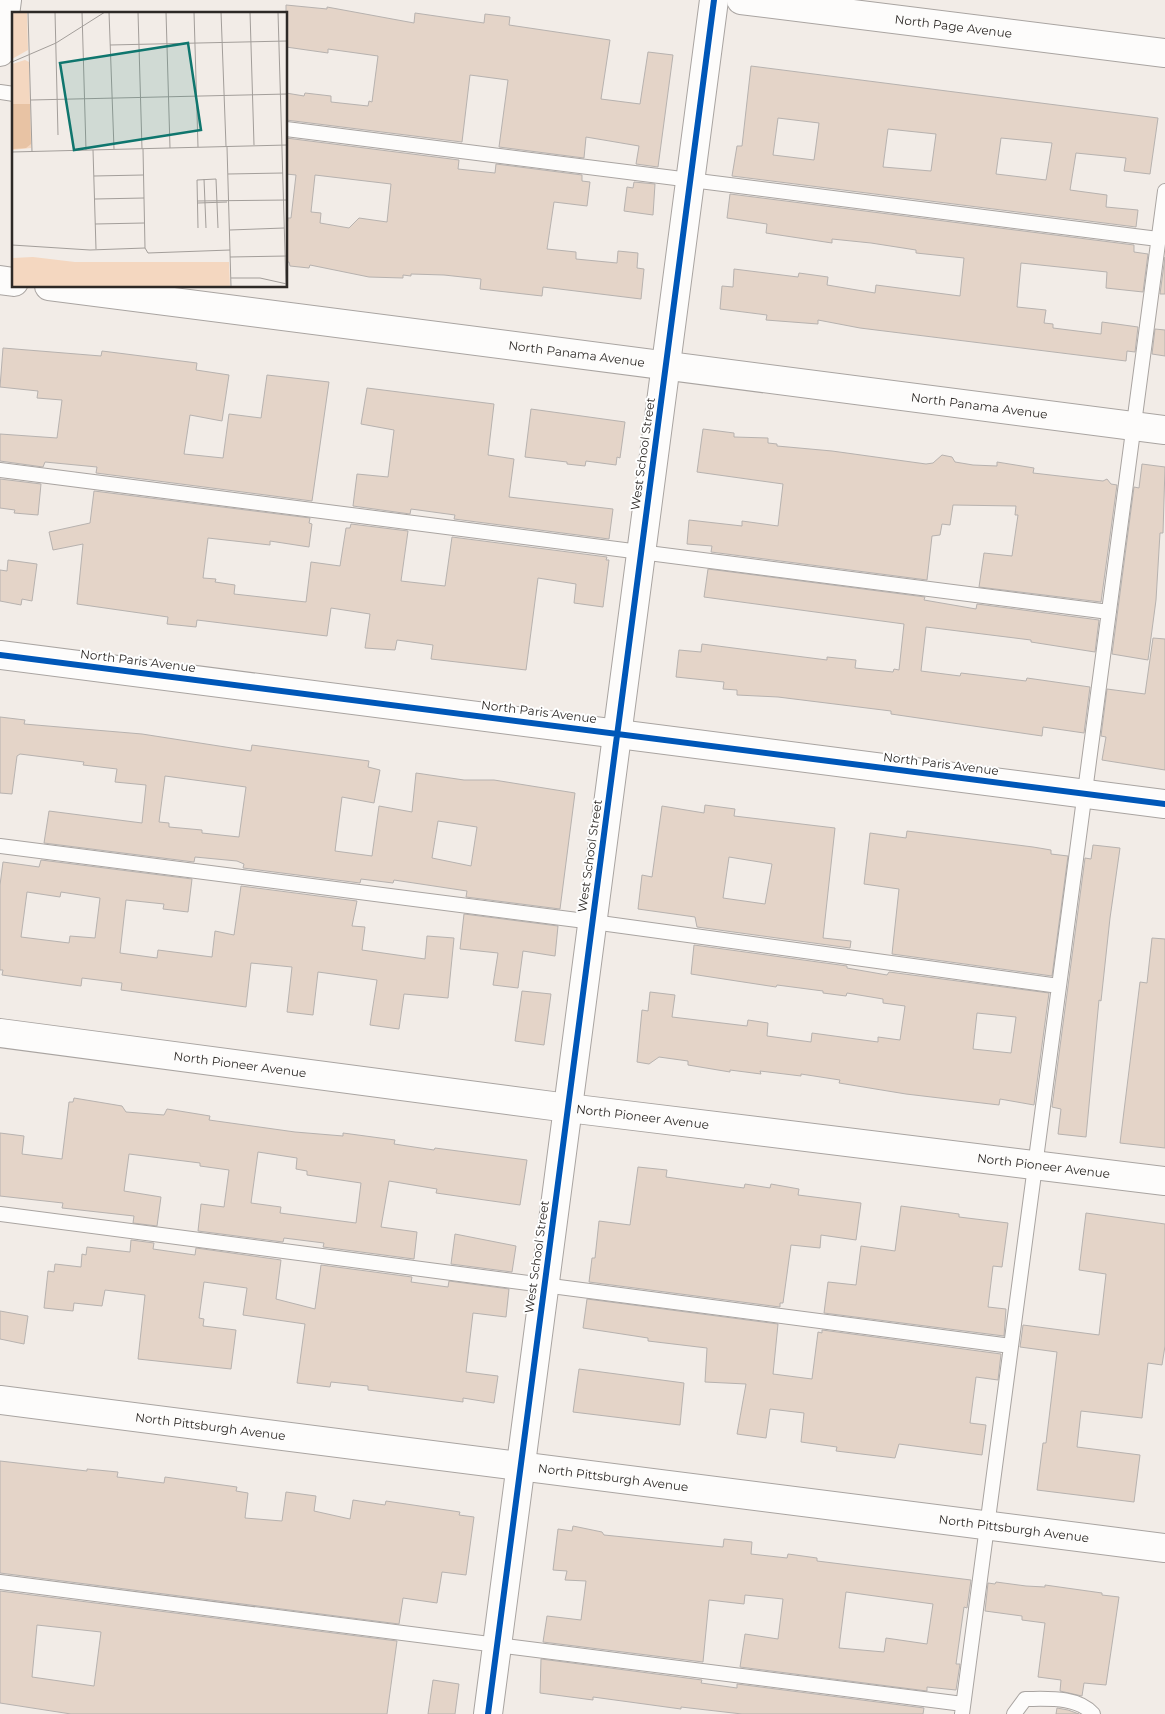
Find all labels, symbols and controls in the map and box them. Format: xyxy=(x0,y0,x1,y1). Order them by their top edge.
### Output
street label: North Page Avenue xyxy=(894,11,1013,41)
inset map xyxy=(12,12,288,288)
street label: North Panama Avenue xyxy=(508,337,646,370)
street label: North Panama Avenue xyxy=(910,389,1049,422)
street label: West School Street xyxy=(627,396,658,511)
street label: North Paris Avenue xyxy=(80,646,197,675)
street label: North Paris Avenue xyxy=(481,697,598,726)
street label: North Paris Avenue xyxy=(883,749,1000,778)
street label: West School Street xyxy=(574,798,605,913)
street label: North Pioneer Avenue xyxy=(173,1048,307,1080)
street label: North Pioneer Avenue xyxy=(575,1101,710,1132)
street label: North Pioneer Avenue xyxy=(976,1150,1111,1181)
street label: West School Street xyxy=(521,1199,552,1314)
street label: North Pittsburgh Avenue xyxy=(134,1409,286,1443)
street label: North Pittsburgh Avenue xyxy=(537,1460,689,1494)
street label: North Pittsburgh Avenue xyxy=(938,1511,1090,1545)

